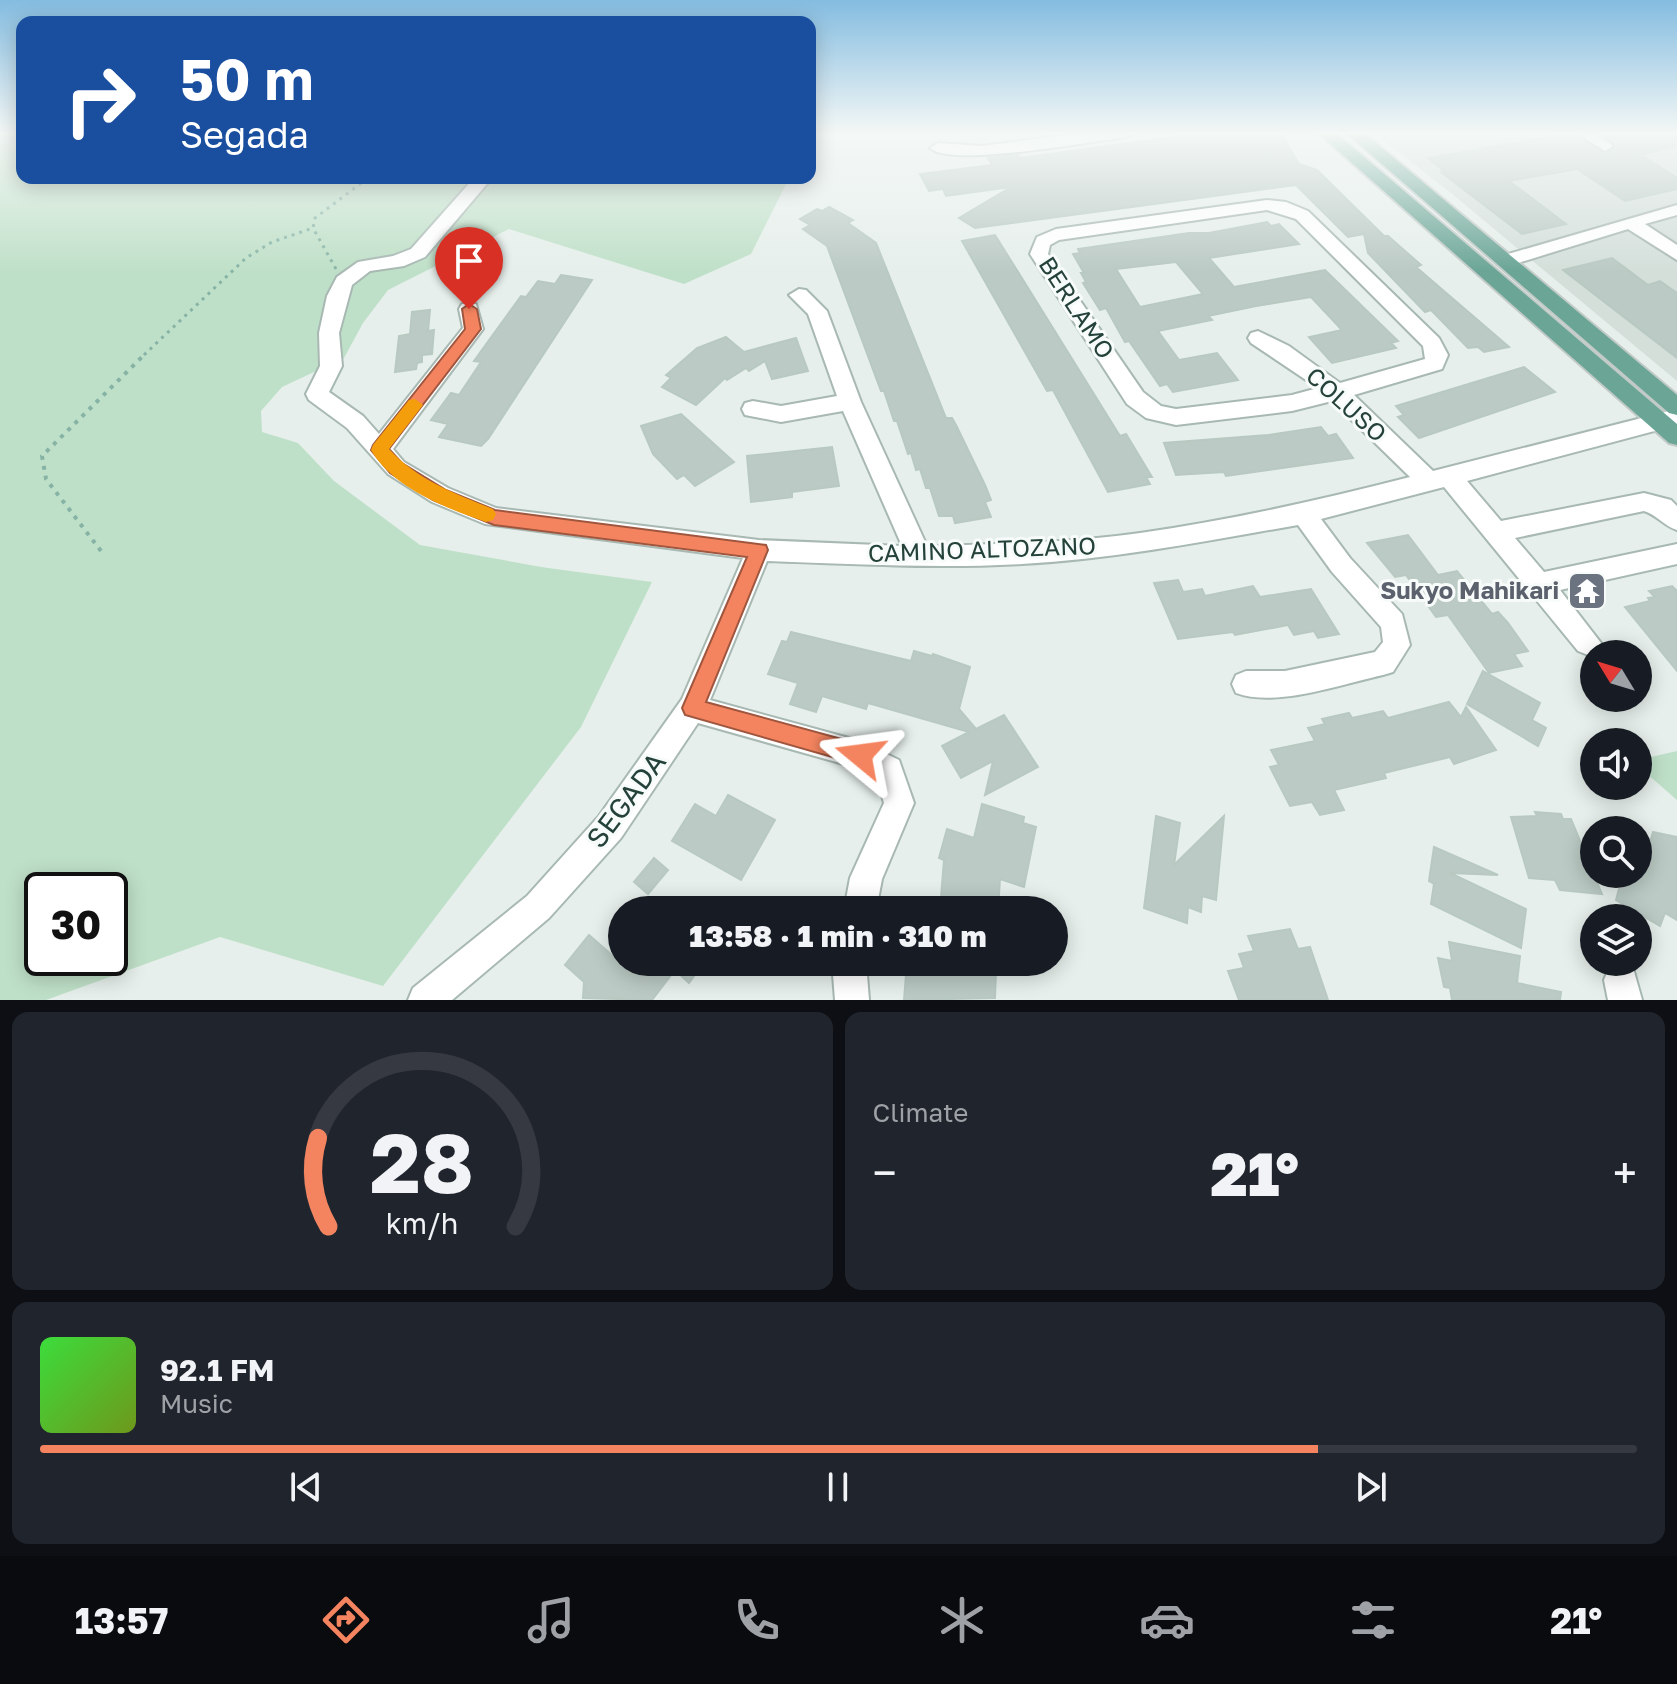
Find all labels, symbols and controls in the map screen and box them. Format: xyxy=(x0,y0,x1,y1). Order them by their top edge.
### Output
text: 50 m xyxy=(180,45,314,112)
icon: right xyxy=(48,48,152,152)
text: Segada xyxy=(180,113,309,156)
pin xyxy=(435,227,503,309)
icon: arrive xyxy=(447,239,491,283)
street label: BERLAMO xyxy=(1034,251,1121,364)
street label: COLUSO xyxy=(1301,360,1393,447)
street label: CAMINO ALTOZANO xyxy=(867,530,1097,567)
temple icon: Sukyo Mahikari xyxy=(1566,570,1608,612)
place label: Sukyo Mahikari xyxy=(1380,575,1559,604)
north arrow xyxy=(1580,640,1652,712)
map controls xyxy=(1580,640,1652,976)
position arrow xyxy=(818,713,902,797)
button: sound xyxy=(1580,728,1652,800)
street label: SEGADA xyxy=(579,745,672,854)
button: search xyxy=(1580,816,1652,888)
speed limit sign: 30 xyxy=(24,872,128,976)
button: layers xyxy=(1580,904,1652,976)
text: 13:58 · 1 min · 310 m xyxy=(689,918,987,954)
text: Climate xyxy=(873,1097,968,1128)
text: 28 xyxy=(370,1111,474,1211)
text: 21° xyxy=(1211,1137,1299,1209)
text: − xyxy=(873,1146,897,1199)
text: + xyxy=(1613,1146,1637,1199)
text: km/h xyxy=(386,1206,459,1240)
text: 92.1 FM xyxy=(160,1352,274,1388)
text: Music xyxy=(160,1388,233,1419)
icon: previous xyxy=(284,1465,328,1509)
icon: pause xyxy=(816,1465,860,1509)
icon: next xyxy=(1349,1465,1393,1509)
icon: directions xyxy=(318,1592,374,1648)
icon: music xyxy=(523,1592,579,1648)
icon: phone xyxy=(729,1592,785,1648)
icon: climate xyxy=(934,1592,990,1648)
icon: car xyxy=(1139,1592,1195,1648)
icon: filters xyxy=(1345,1592,1401,1648)
text: 13:57 xyxy=(75,1599,168,1642)
text: 21° xyxy=(1550,1599,1602,1642)

